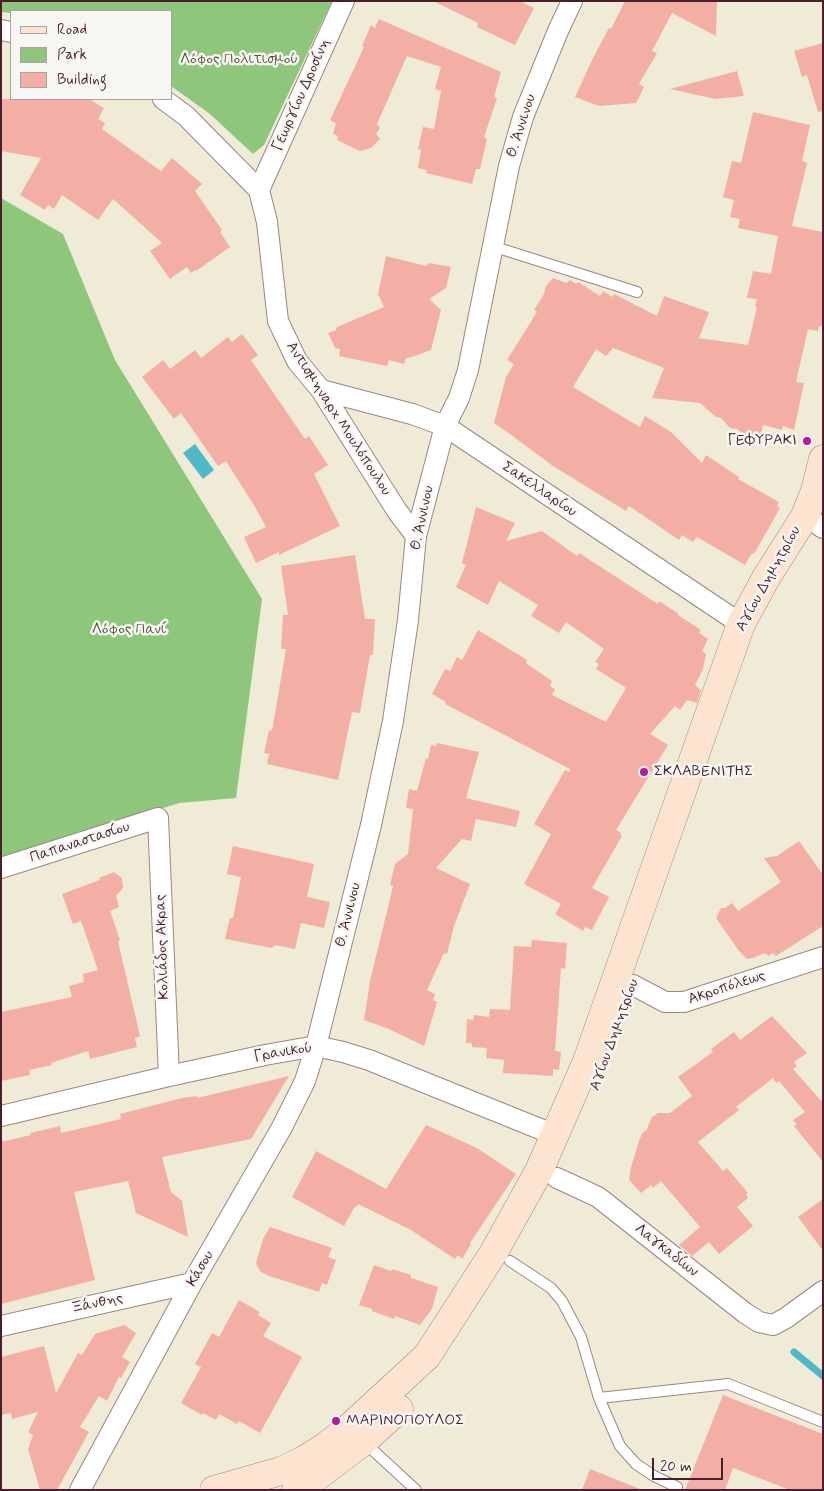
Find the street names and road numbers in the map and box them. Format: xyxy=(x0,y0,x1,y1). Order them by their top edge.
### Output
street label: Γεωργίου Δροσίνη xyxy=(269,36,335,154)
street label: Θ. Άννινου xyxy=(503,92,541,160)
street label: Αντισμηναρχ Μουλόπουλου xyxy=(282,339,394,499)
street label: Σακελλαρίου xyxy=(498,459,580,521)
street label: Θ. Άννινου xyxy=(407,484,439,552)
street label: Αγίου Δημητρίου xyxy=(733,523,805,635)
street label: Παπαναστασίου xyxy=(28,818,132,868)
street label: Θ. Άννινου xyxy=(332,881,366,949)
street label: Κολιάδος Ακρας xyxy=(152,894,174,1000)
street label: Ακροπόλεως xyxy=(686,967,768,1009)
street label: Αγίου Δημητρίου xyxy=(586,977,644,1093)
street label: Γρανικού xyxy=(252,1040,314,1066)
street label: Λαγκαδίων xyxy=(630,1220,702,1282)
street label: Κάσου xyxy=(184,1248,218,1290)
street label: Ξάνθης xyxy=(69,1290,125,1318)

